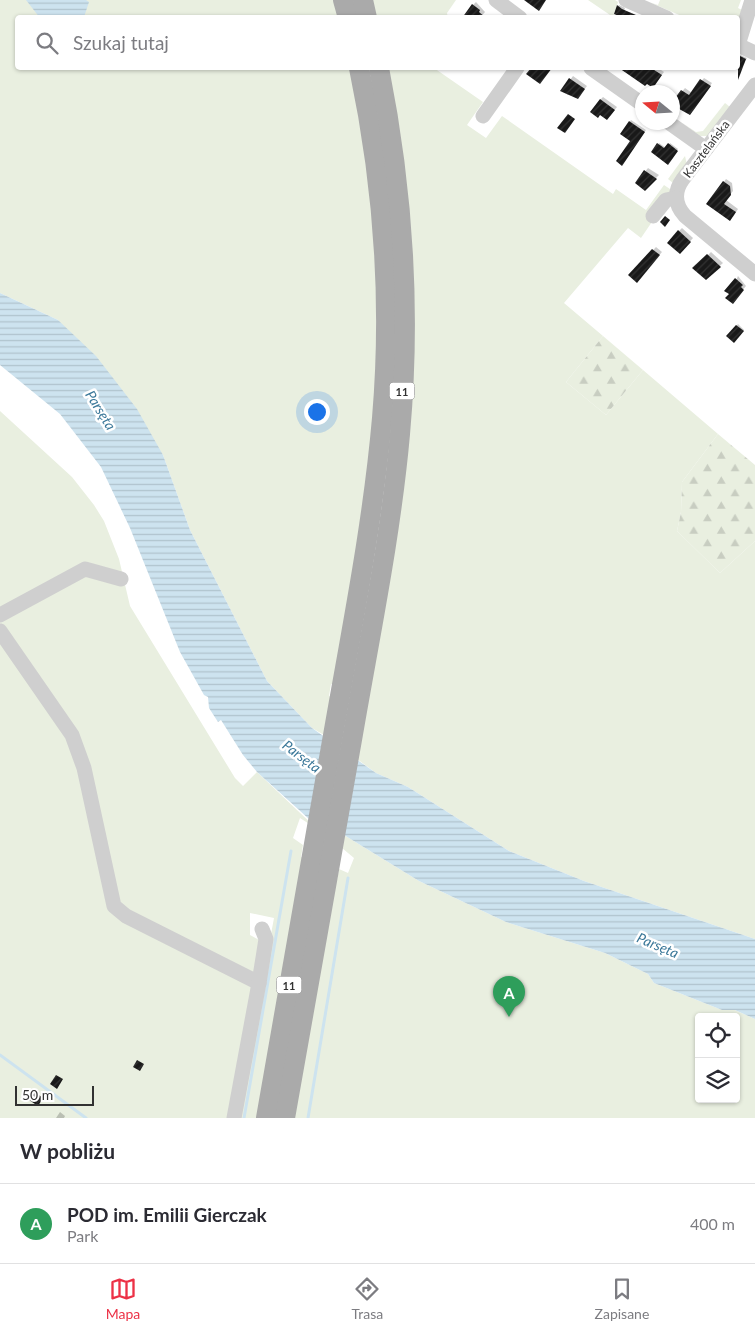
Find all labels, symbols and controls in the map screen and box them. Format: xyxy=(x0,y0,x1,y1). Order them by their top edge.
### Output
search box xyxy=(15,15,740,70)
icon: search xyxy=(33,29,61,57)
text: Szukaj tutaj xyxy=(73,31,169,54)
north arrow xyxy=(635,85,680,130)
street label: Kasztelańska xyxy=(680,117,732,181)
road number: 11 xyxy=(390,382,414,400)
water label: Parsęta xyxy=(82,387,120,433)
your location xyxy=(304,399,330,425)
water label: Parsęta xyxy=(280,736,324,776)
water label: Parsęta xyxy=(635,929,681,961)
road number: 11 xyxy=(276,976,302,994)
pin: A xyxy=(493,976,525,1017)
map controls xyxy=(695,1013,740,1103)
button: locate xyxy=(695,1013,740,1058)
button: layers xyxy=(695,1058,740,1103)
scale bar xyxy=(15,1083,94,1106)
text: 50 m xyxy=(22,1086,53,1103)
text: W pobliżu xyxy=(20,1138,115,1163)
text: POD im. Emilii Gierczak xyxy=(67,1203,267,1226)
text: A xyxy=(30,1214,42,1233)
text: 400 m xyxy=(690,1214,735,1233)
text: Park xyxy=(67,1226,98,1245)
tab: Mapa xyxy=(106,1275,140,1322)
tab: Trasa xyxy=(352,1275,383,1322)
tab: Zapisane xyxy=(595,1275,649,1322)

